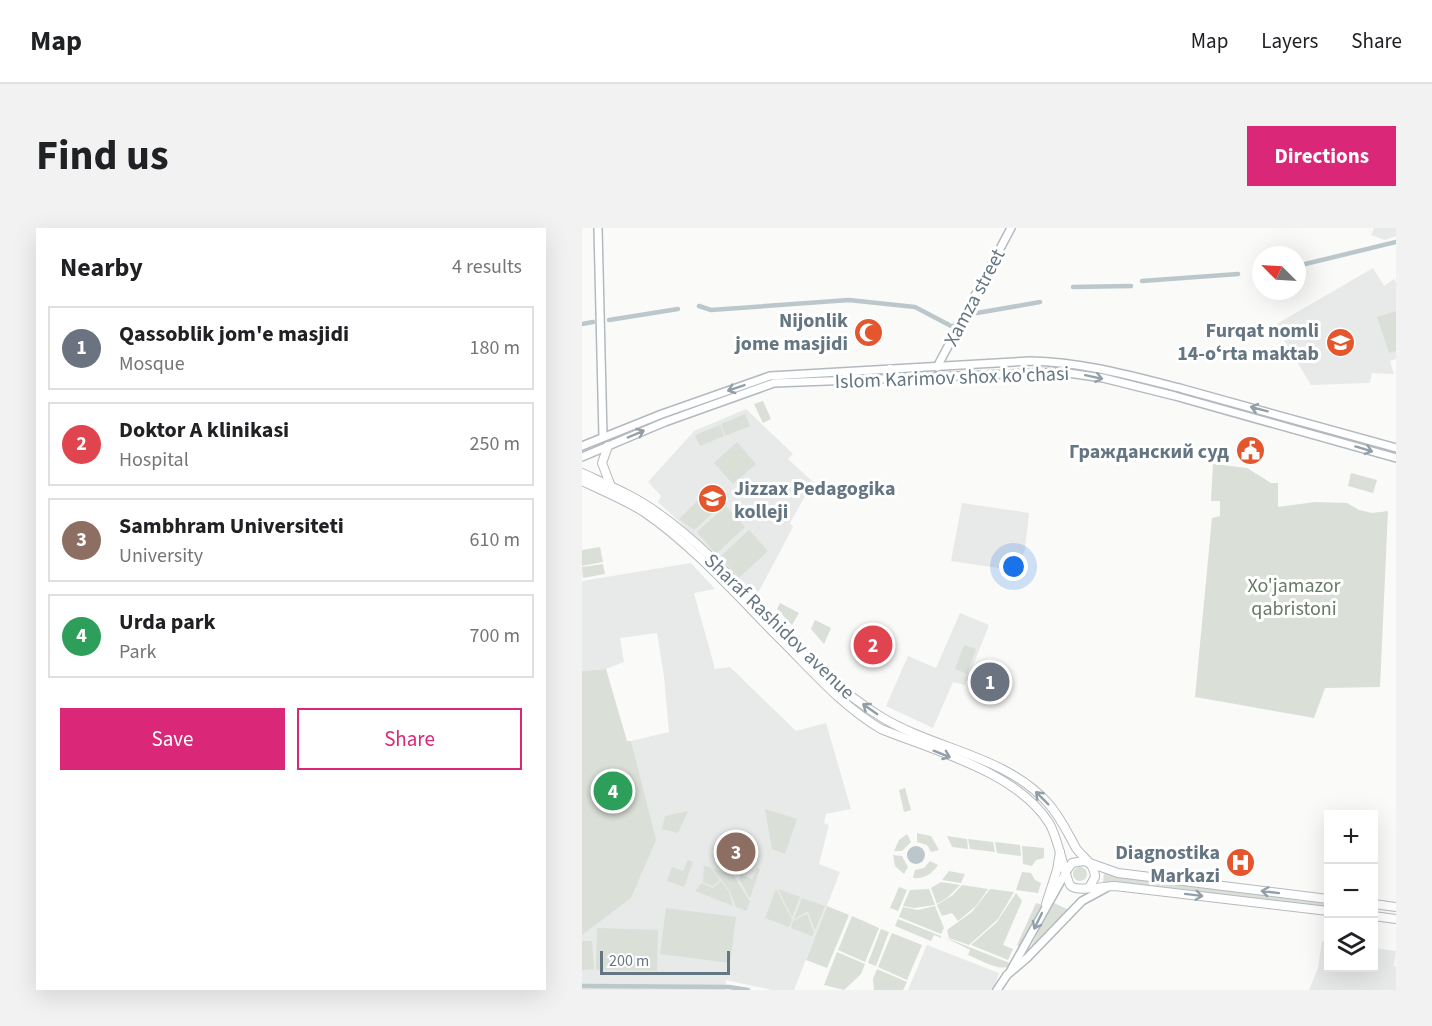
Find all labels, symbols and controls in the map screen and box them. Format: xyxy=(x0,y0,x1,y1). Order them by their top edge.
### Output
text: Map xyxy=(30,21,82,61)
text: Map xyxy=(1191,26,1228,56)
text: Layers xyxy=(1261,26,1318,56)
text: Share xyxy=(1351,26,1402,56)
text: Find us xyxy=(36,126,169,186)
button: Directions xyxy=(1247,126,1396,186)
street label: Xamza street xyxy=(937,244,1012,351)
north arrow xyxy=(1252,246,1306,300)
text: Nearby xyxy=(60,249,143,286)
text: 4 results xyxy=(452,253,522,281)
place label: Nijonlik jome masjidi xyxy=(733,307,848,358)
mosque icon: Nijonlik jome masjidi xyxy=(853,316,885,348)
place label: Furqat nomli 14-oʻrta maktab xyxy=(1177,317,1319,368)
text: Qassoblik jom'e masjidi xyxy=(119,318,349,350)
school or university icon: Furqat nomli 14-oʻrta maktab xyxy=(1324,326,1356,358)
text: 1 xyxy=(76,334,87,362)
text: 180 m xyxy=(470,334,520,362)
text: Mosque xyxy=(119,350,185,378)
street label: Islom Karimov shox ko'chasi xyxy=(834,360,1070,396)
one-way arrow xyxy=(1084,371,1103,383)
one-way arrow xyxy=(727,384,746,395)
one-way arrow xyxy=(1250,402,1269,414)
text: Doktor A klinikasi xyxy=(119,414,289,446)
one-way arrow xyxy=(626,428,645,439)
text: 2 xyxy=(76,430,87,458)
text: 250 m xyxy=(470,430,520,458)
public building icon: Гражданский суд xyxy=(1234,435,1266,467)
place label: Гражданский суд xyxy=(1069,438,1229,466)
one-way arrow xyxy=(1354,444,1373,455)
text: Hospital xyxy=(119,446,189,474)
place label: Jizzax Pedagogika kolleji xyxy=(734,475,895,526)
school or university icon: Jizzax Pedagogika kolleji xyxy=(697,483,729,515)
text: Sambhram Universiteti xyxy=(119,510,344,542)
text: 3 xyxy=(76,526,87,554)
text: 610 m xyxy=(470,526,520,554)
text: University xyxy=(119,542,203,570)
street label: Sharaf Rashidov avenue xyxy=(698,547,861,706)
your location xyxy=(999,552,1028,581)
park label: Xo'jamazor qabristoni xyxy=(1247,572,1341,623)
text: Urda park xyxy=(119,606,216,638)
text: 4 xyxy=(76,622,87,650)
text: 700 m xyxy=(470,622,520,650)
pin: 2 xyxy=(854,622,892,668)
text: Park xyxy=(119,638,156,666)
pin: 1 xyxy=(970,660,1010,704)
one-way arrow xyxy=(862,703,879,715)
button: Save xyxy=(60,708,285,770)
button: Share xyxy=(297,708,522,770)
one-way arrow xyxy=(932,749,951,760)
pin: 4 xyxy=(594,768,633,814)
one-way arrow xyxy=(1035,790,1050,805)
map controls xyxy=(1324,810,1378,972)
button: + xyxy=(1324,810,1378,864)
pin: 3 xyxy=(716,830,756,874)
place label: Diagnostika Markazi xyxy=(1115,839,1220,890)
hospital icon: Diagnostika Markazi xyxy=(1225,847,1257,879)
button: − xyxy=(1324,864,1378,918)
one-way arrow xyxy=(1261,886,1281,897)
one-way arrow xyxy=(1184,889,1204,900)
one-way arrow xyxy=(1031,911,1043,929)
button: layers xyxy=(1324,918,1378,972)
scale bar xyxy=(600,948,730,976)
text: 200 m xyxy=(609,950,649,972)

